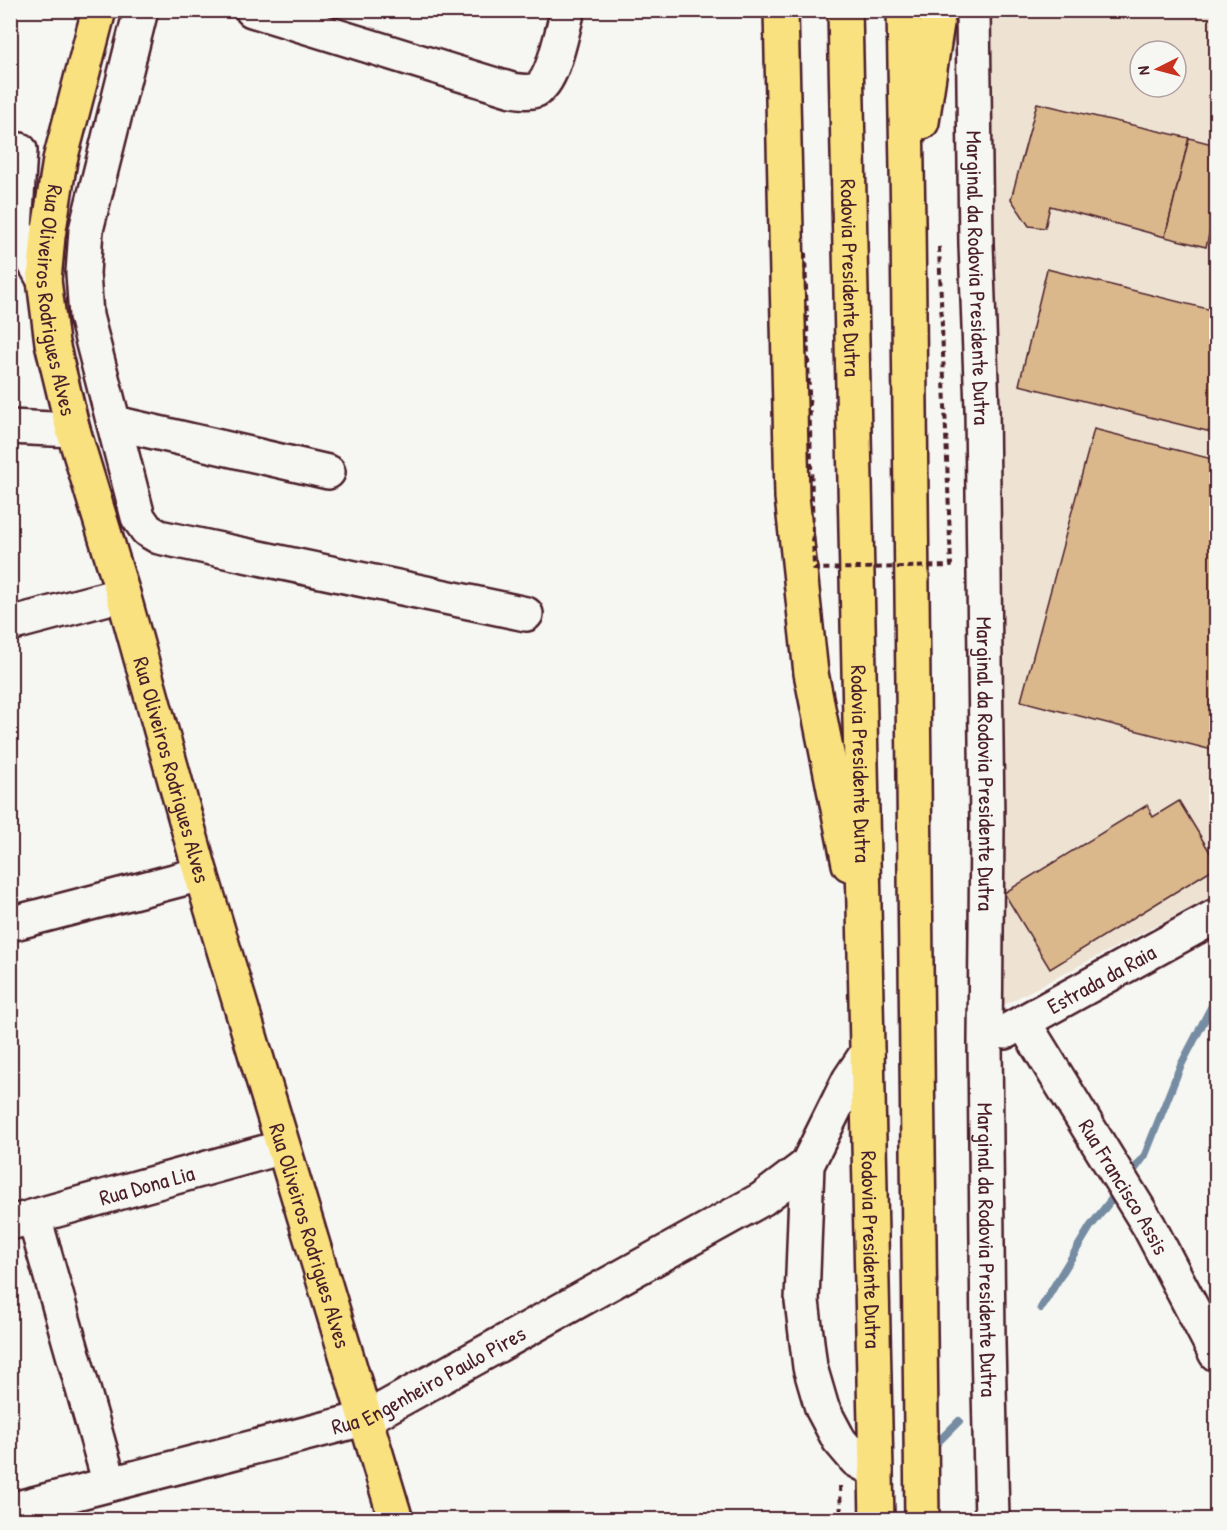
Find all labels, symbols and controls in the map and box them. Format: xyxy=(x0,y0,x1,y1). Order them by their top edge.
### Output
north arrow xyxy=(1128,39,1188,99)
text: N xyxy=(1132,65,1154,76)
street label: Marginal da Rodovia Presidente Dutra xyxy=(960,131,997,426)
street label: Rodovia Presidente Dutra xyxy=(834,179,868,377)
street label: Rua Oliveiros Rodrigues Alves xyxy=(29,183,84,419)
street label: Marginal da Rodovia Presidente Dutra xyxy=(970,616,1002,912)
street label: Rua Oliveiros Rodrigues Alves xyxy=(126,653,218,886)
street label: Rodovia Presidente Dutra xyxy=(844,665,878,863)
street label: Estrada da Raia xyxy=(1042,937,1161,1021)
street label: Marginal da Rodovia Presidente Dutra xyxy=(971,1102,1004,1398)
street label: Rua Francisco Assis xyxy=(1072,1113,1176,1260)
street label: Rua Oliveiros Rodrigues Alves xyxy=(262,1120,358,1352)
street label: Rodovia Presidente Dutra xyxy=(854,1151,888,1349)
street label: Rua Dona Lia xyxy=(96,1157,198,1212)
street label: Rua Engenheiro Paulo Pires xyxy=(328,1318,531,1442)

